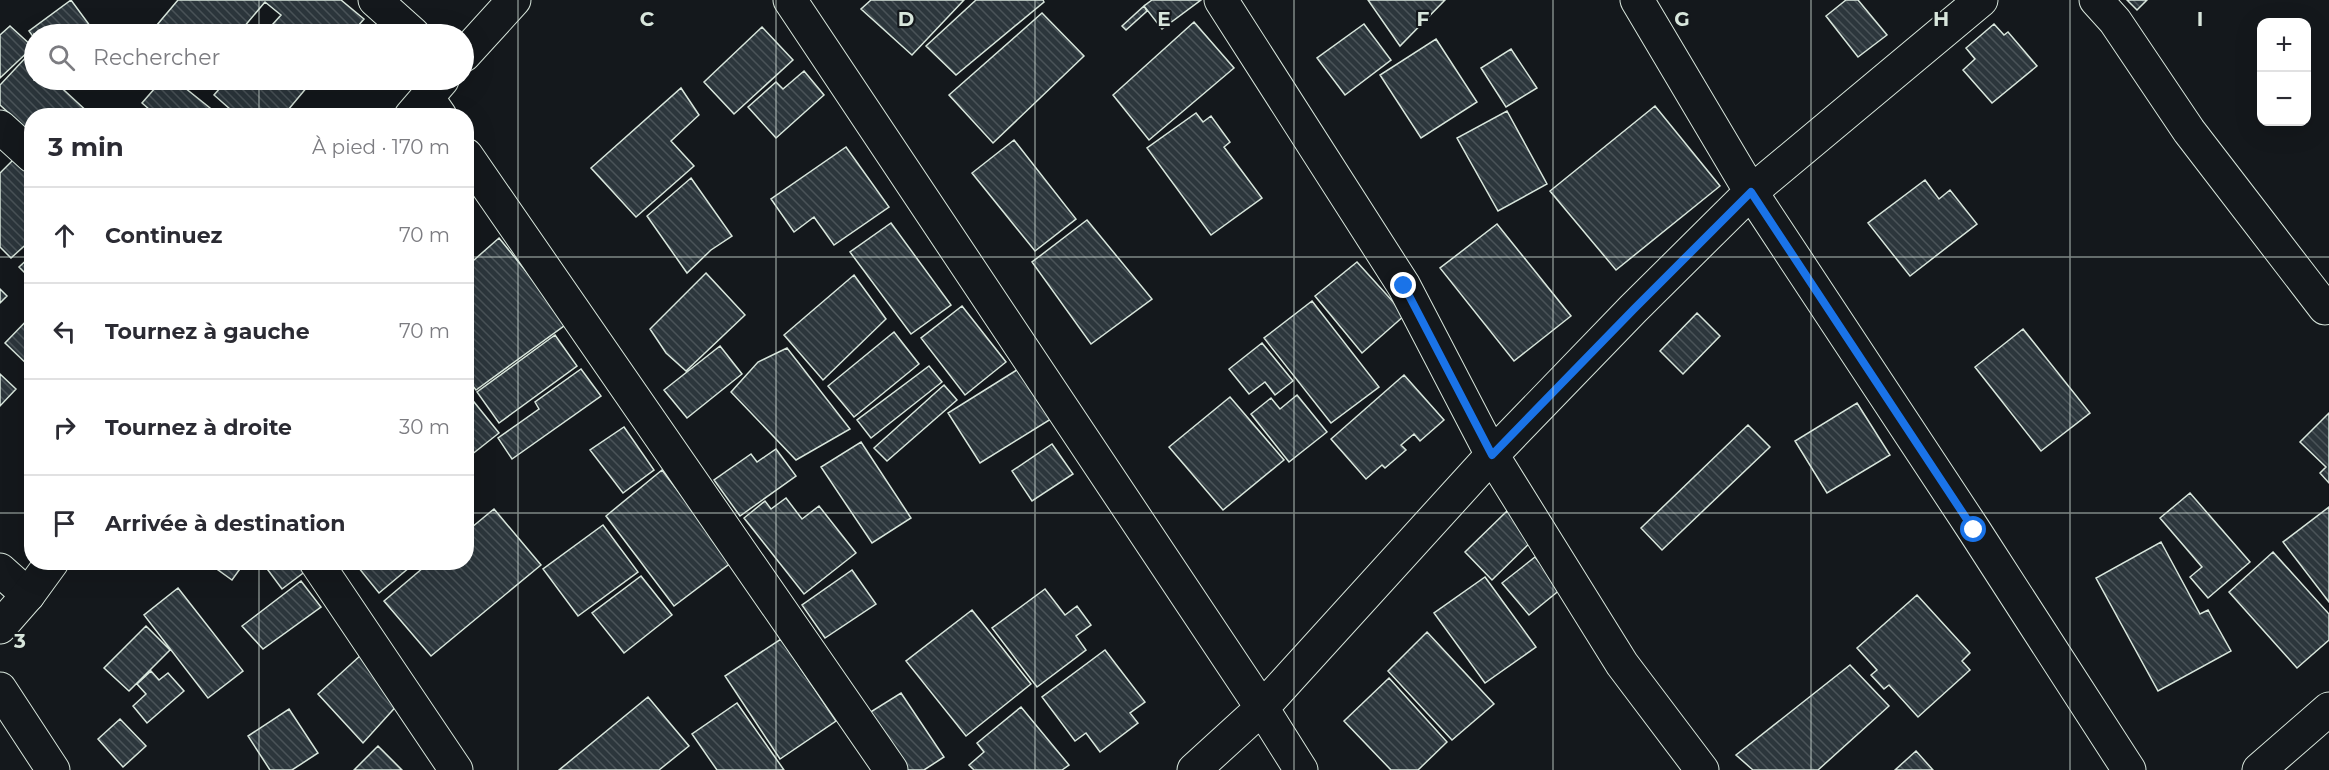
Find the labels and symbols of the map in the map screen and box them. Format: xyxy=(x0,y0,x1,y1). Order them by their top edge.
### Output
text: C xyxy=(640,7,655,31)
text: D xyxy=(898,7,914,31)
text: E xyxy=(1157,7,1171,31)
text: F xyxy=(1417,7,1430,31)
text: G xyxy=(1674,7,1690,31)
text: H xyxy=(1933,7,1949,31)
text: I xyxy=(2197,7,2203,31)
route end xyxy=(1390,272,1416,298)
route start xyxy=(1960,516,1986,542)
text: 3 xyxy=(13,629,26,653)

